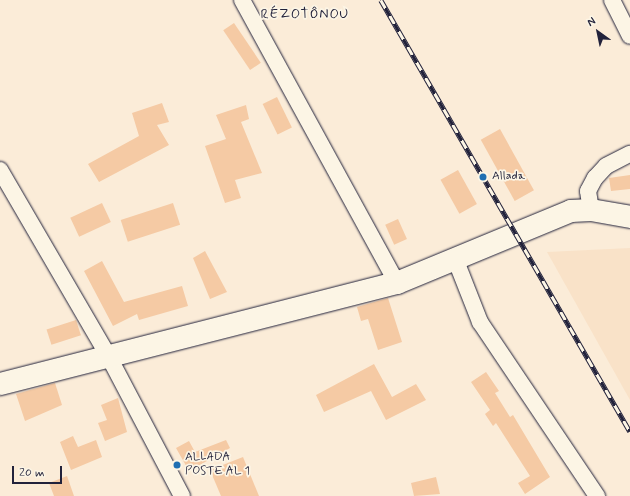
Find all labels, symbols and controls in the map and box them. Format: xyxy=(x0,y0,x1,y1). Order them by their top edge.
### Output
district label: RÉZOTÔNOU xyxy=(260,6,350,22)
north arrow xyxy=(578,12,618,52)
text: N xyxy=(585,14,598,30)
place label: Allada xyxy=(492,170,525,184)
marker: Allada xyxy=(477,171,489,183)
place label: ALLADA POSTE AL 1 xyxy=(185,451,250,479)
scale bar xyxy=(14,458,64,484)
marker: ALLADA POSTE AL 1 xyxy=(172,460,182,470)
text: 20 m xyxy=(19,465,45,481)

